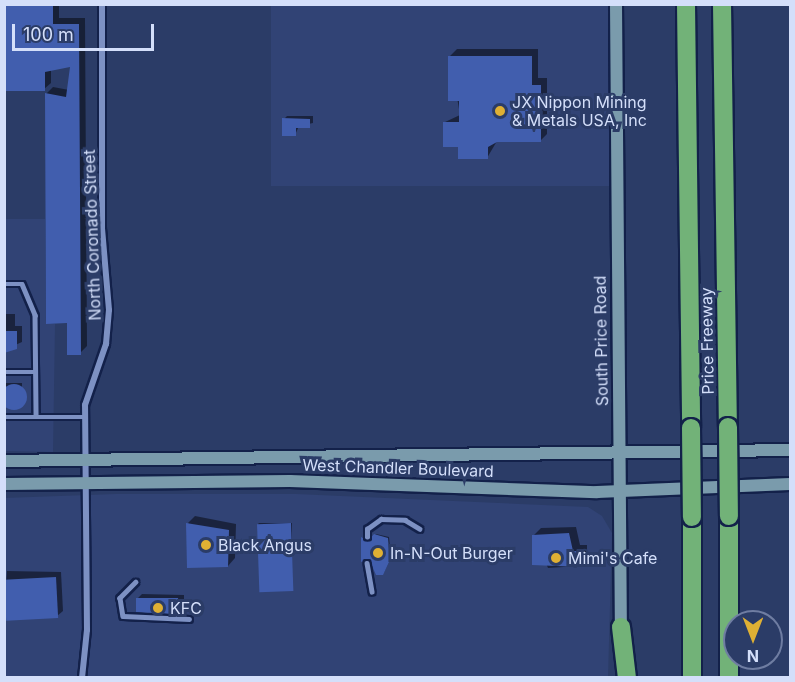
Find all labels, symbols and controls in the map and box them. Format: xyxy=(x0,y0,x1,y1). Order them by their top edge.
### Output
scale bar xyxy=(15,12,158,50)
text: 100 m xyxy=(23,24,74,45)
place label: JX Nippon Mining & Metals USA, Inc xyxy=(512,92,647,130)
marker: JX Nippon Mining & Metals USA, Inc xyxy=(493,104,507,118)
street label: North Coronado Street xyxy=(79,149,105,321)
street label: South Price Road xyxy=(590,276,612,406)
street label: Price Freeway xyxy=(696,287,718,395)
street label: West Chandler Boulevard xyxy=(302,455,494,481)
place label: Black Angus xyxy=(218,535,312,555)
marker: Black Angus xyxy=(199,538,213,552)
place label: In-N-Out Burger xyxy=(390,543,513,563)
marker: In-N-Out Burger xyxy=(371,546,385,560)
place label: Mimi's Cafe xyxy=(568,548,657,568)
marker: Mimi's Cafe xyxy=(549,551,563,565)
place label: KFC xyxy=(170,598,202,618)
marker: KFC xyxy=(151,601,165,615)
north arrow xyxy=(723,610,783,670)
text: N xyxy=(747,646,759,666)

